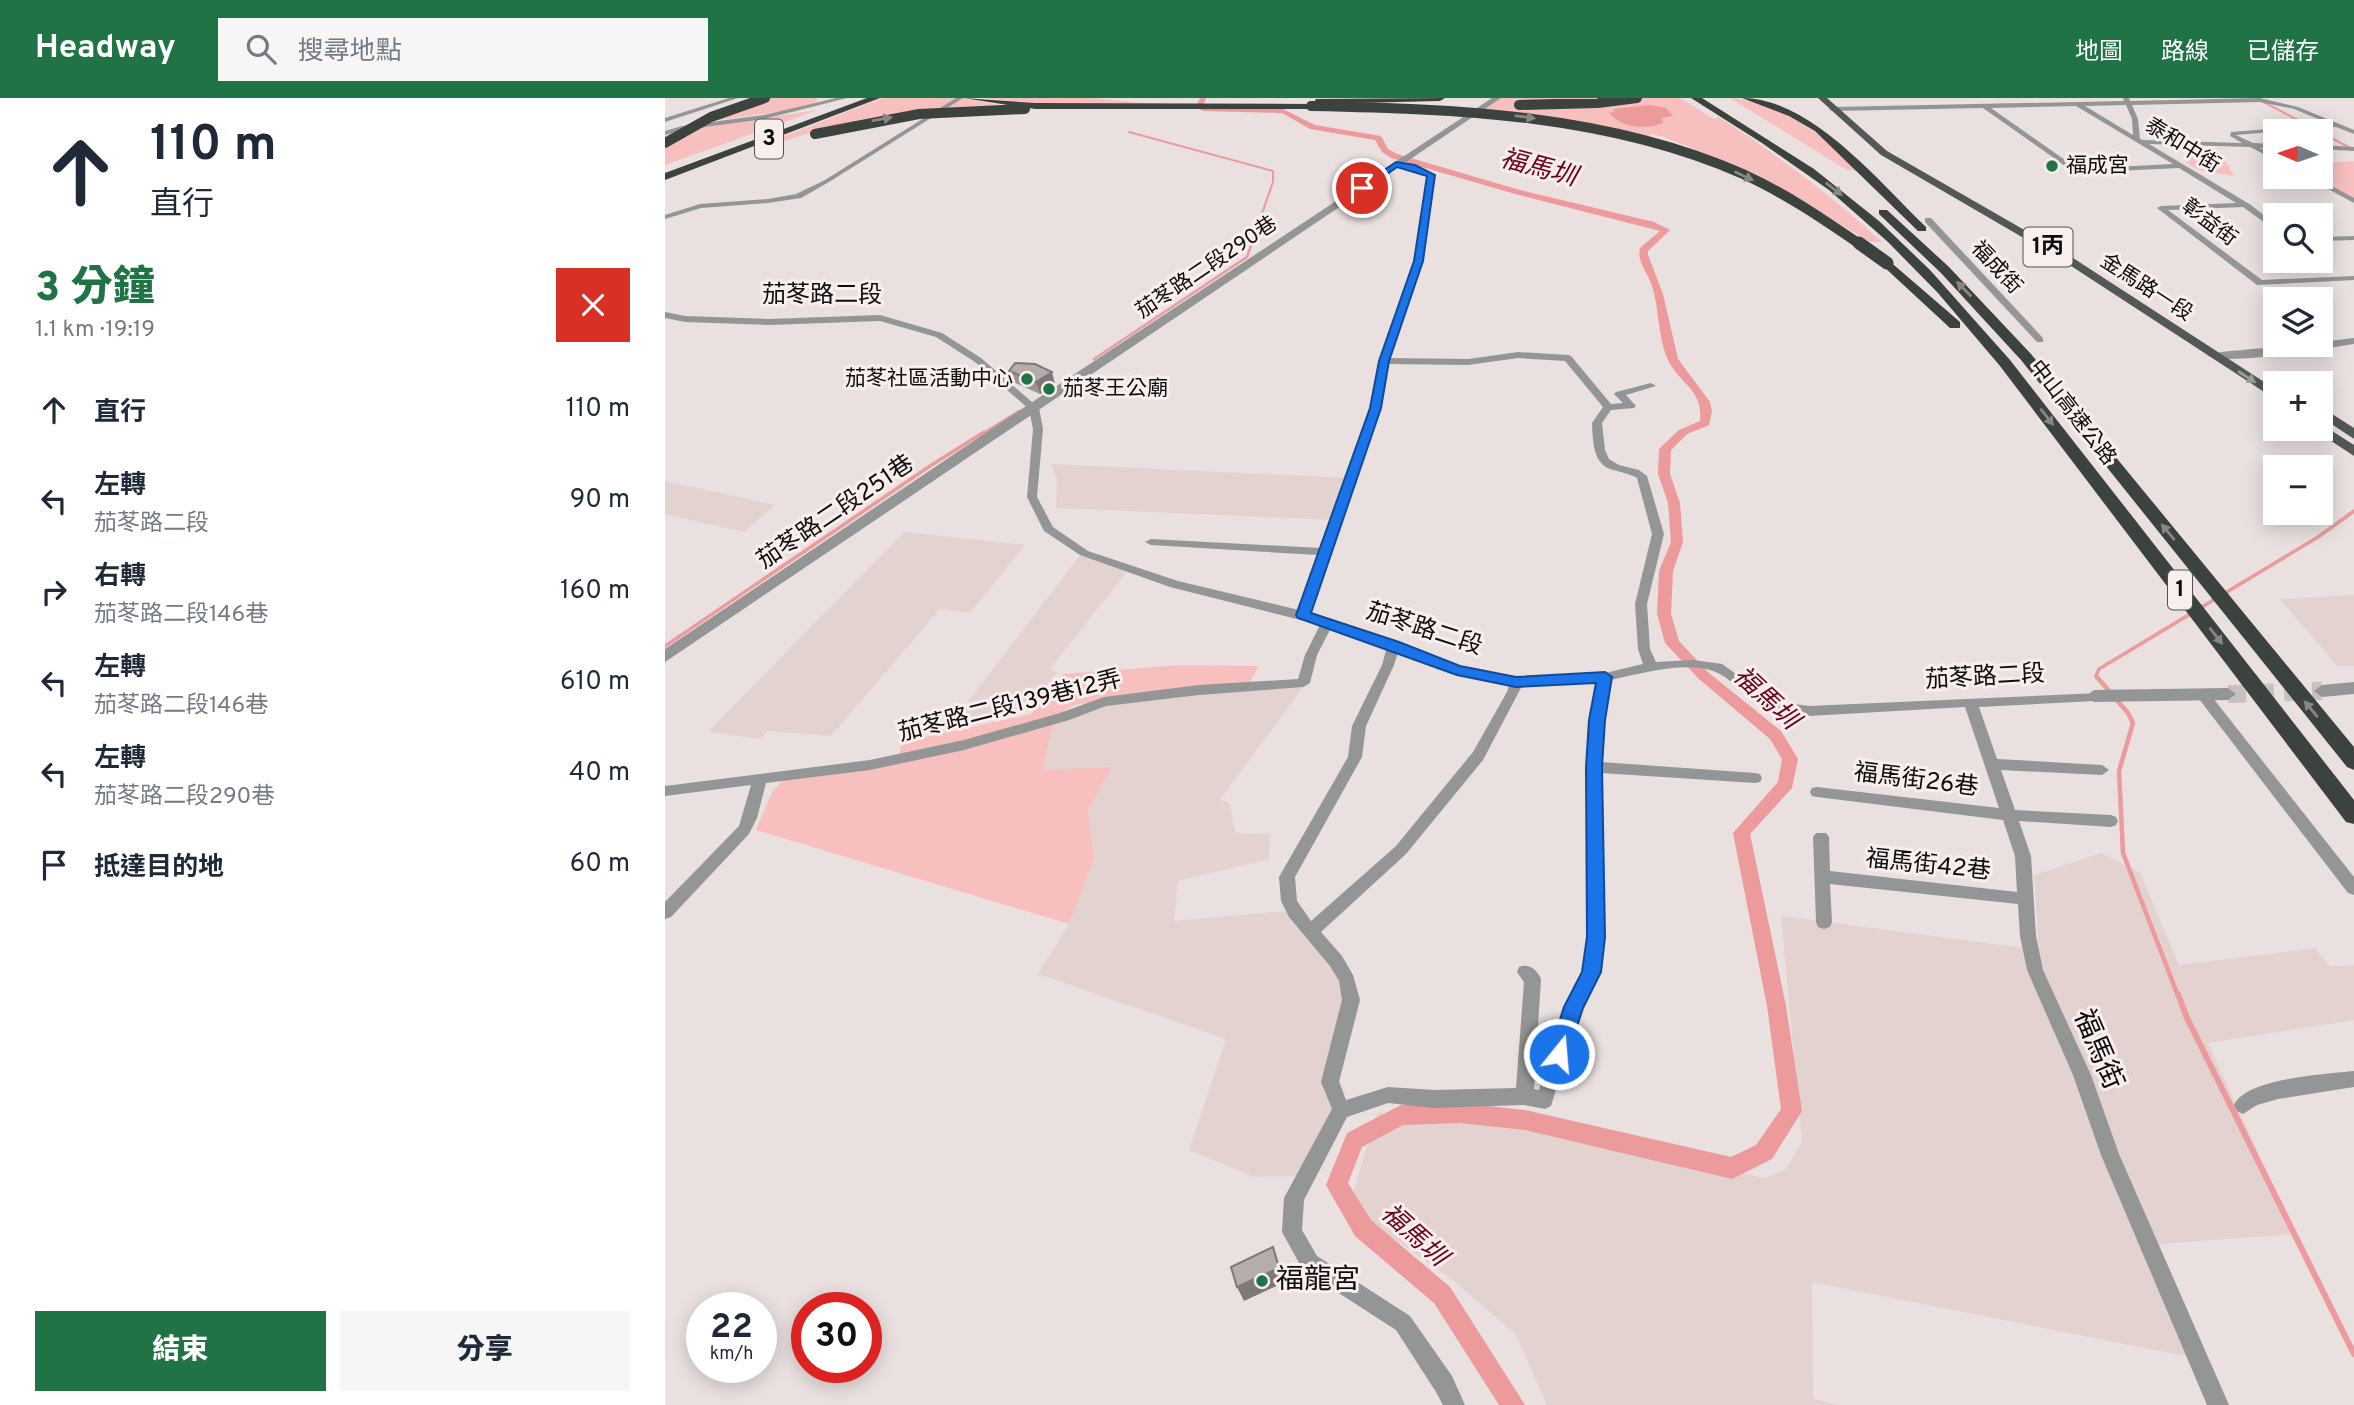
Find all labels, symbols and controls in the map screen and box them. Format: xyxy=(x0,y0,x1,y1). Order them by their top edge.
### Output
search box xyxy=(218,18,708,81)
text: Headway xyxy=(35,28,176,70)
icon: search xyxy=(242,30,280,68)
text: 搜尋地點 xyxy=(298,36,402,69)
text: 地圖 xyxy=(2075,38,2123,68)
text: 路線 xyxy=(2161,38,2209,68)
text: 已儲存 xyxy=(2247,38,2319,68)
one-way arrow xyxy=(1514,112,1536,123)
street label: 泰和中街 xyxy=(2139,112,2225,180)
one-way arrow xyxy=(871,113,893,124)
text: 110 m xyxy=(150,116,277,178)
north arrow xyxy=(2263,119,2333,189)
map controls xyxy=(2263,119,2333,525)
road number: 3 xyxy=(755,120,783,158)
icon: ahead xyxy=(35,126,126,217)
water label: 福馬圳 xyxy=(1496,143,1584,196)
place label: 福成宮 xyxy=(2066,153,2129,180)
pin xyxy=(1332,158,1392,218)
marker: 福成宮 xyxy=(2044,158,2060,174)
icon: arrive xyxy=(1343,169,1381,207)
one-way arrow xyxy=(1734,170,1754,181)
one-way arrow xyxy=(1825,182,1843,197)
text: 直行 xyxy=(150,186,214,226)
street label: 彰益街 xyxy=(2176,193,2242,253)
button: search xyxy=(2263,203,2333,273)
street label: 茄苳路二段290巷 xyxy=(1131,211,1283,325)
road number: 1丙 xyxy=(2023,228,2073,266)
street label: 福成街 xyxy=(1965,236,2027,300)
street label: 金馬路一段 xyxy=(2095,248,2197,328)
text: 3 分鐘 xyxy=(35,263,155,316)
button: close xyxy=(556,268,630,342)
street label: 茄苳路二段 xyxy=(762,281,882,311)
one-way arrow xyxy=(1956,281,1972,298)
button: layers xyxy=(2263,287,2333,357)
text: 1.1 km · 19:19 xyxy=(35,316,155,345)
street label: 中山高速公路 xyxy=(2023,355,2121,471)
place label: 茄苳社區活動中心 xyxy=(845,366,1013,393)
one-way arrow xyxy=(2237,370,2256,383)
marker: 茄苳社區活動中心 xyxy=(1019,371,1035,387)
button: + xyxy=(2263,371,2333,441)
place label: 茄苳王公廟 xyxy=(1063,376,1168,403)
marker: 茄苳王公廟 xyxy=(1041,381,1057,397)
icon: ahead xyxy=(35,391,73,429)
text: 110 m xyxy=(566,393,630,426)
text: 直行 xyxy=(94,397,146,430)
one-way arrow xyxy=(2039,408,2054,426)
street label: 茄苳路二段251巷 xyxy=(752,450,920,576)
button: − xyxy=(2263,455,2333,525)
text: 左轉 xyxy=(94,470,146,503)
icon: left xyxy=(35,482,73,520)
text: 90 m xyxy=(570,484,630,517)
text: 茄苳路二段 xyxy=(94,510,209,539)
one-way arrow xyxy=(2161,524,2176,541)
text: 右轉 xyxy=(94,561,146,594)
road number: 1 xyxy=(2168,570,2192,610)
icon: right xyxy=(35,573,73,611)
text: 160 m xyxy=(560,575,630,608)
street label: 茄苳路二段 xyxy=(1362,597,1486,663)
text: 茄苳路二段146巷 xyxy=(94,601,268,630)
one-way arrow xyxy=(2208,627,2223,645)
text: 左轉 xyxy=(94,652,146,685)
water label: 福馬圳 xyxy=(1725,660,1808,740)
street label: 茄苳路二段 xyxy=(1924,660,2046,696)
icon: left xyxy=(35,664,73,702)
street label: 茄苳路二段139巷12弄 xyxy=(895,665,1125,749)
text: 610 m xyxy=(560,666,630,699)
text: 茄苳路二段146巷 xyxy=(94,692,268,721)
one-way arrow xyxy=(2304,701,2319,718)
text: 左轉 xyxy=(94,743,146,776)
icon: left xyxy=(35,755,73,793)
text: 40 m xyxy=(569,757,630,790)
street label: 福馬街26巷 xyxy=(1852,758,1980,804)
text: 茄苳路二段290巷 xyxy=(94,783,274,812)
street label: 福馬街42巷 xyxy=(1864,845,1992,887)
icon: arrive xyxy=(35,846,73,884)
text: 60 m xyxy=(570,848,630,881)
text: 抵達目的地 xyxy=(94,852,224,885)
street label: 福馬街 xyxy=(2064,1004,2130,1096)
position arrow xyxy=(1522,1017,1596,1091)
water label: 福馬圳 xyxy=(1373,1198,1456,1277)
place label: 福龍宮 xyxy=(1276,1263,1360,1299)
marker: 福龍宮 xyxy=(1254,1273,1270,1289)
speed limit sign: 30 xyxy=(791,1292,882,1383)
text: 22 xyxy=(710,1306,753,1350)
button: 結束 xyxy=(35,1311,326,1391)
button: 分享 xyxy=(340,1311,630,1391)
text: km/h xyxy=(710,1343,753,1366)

